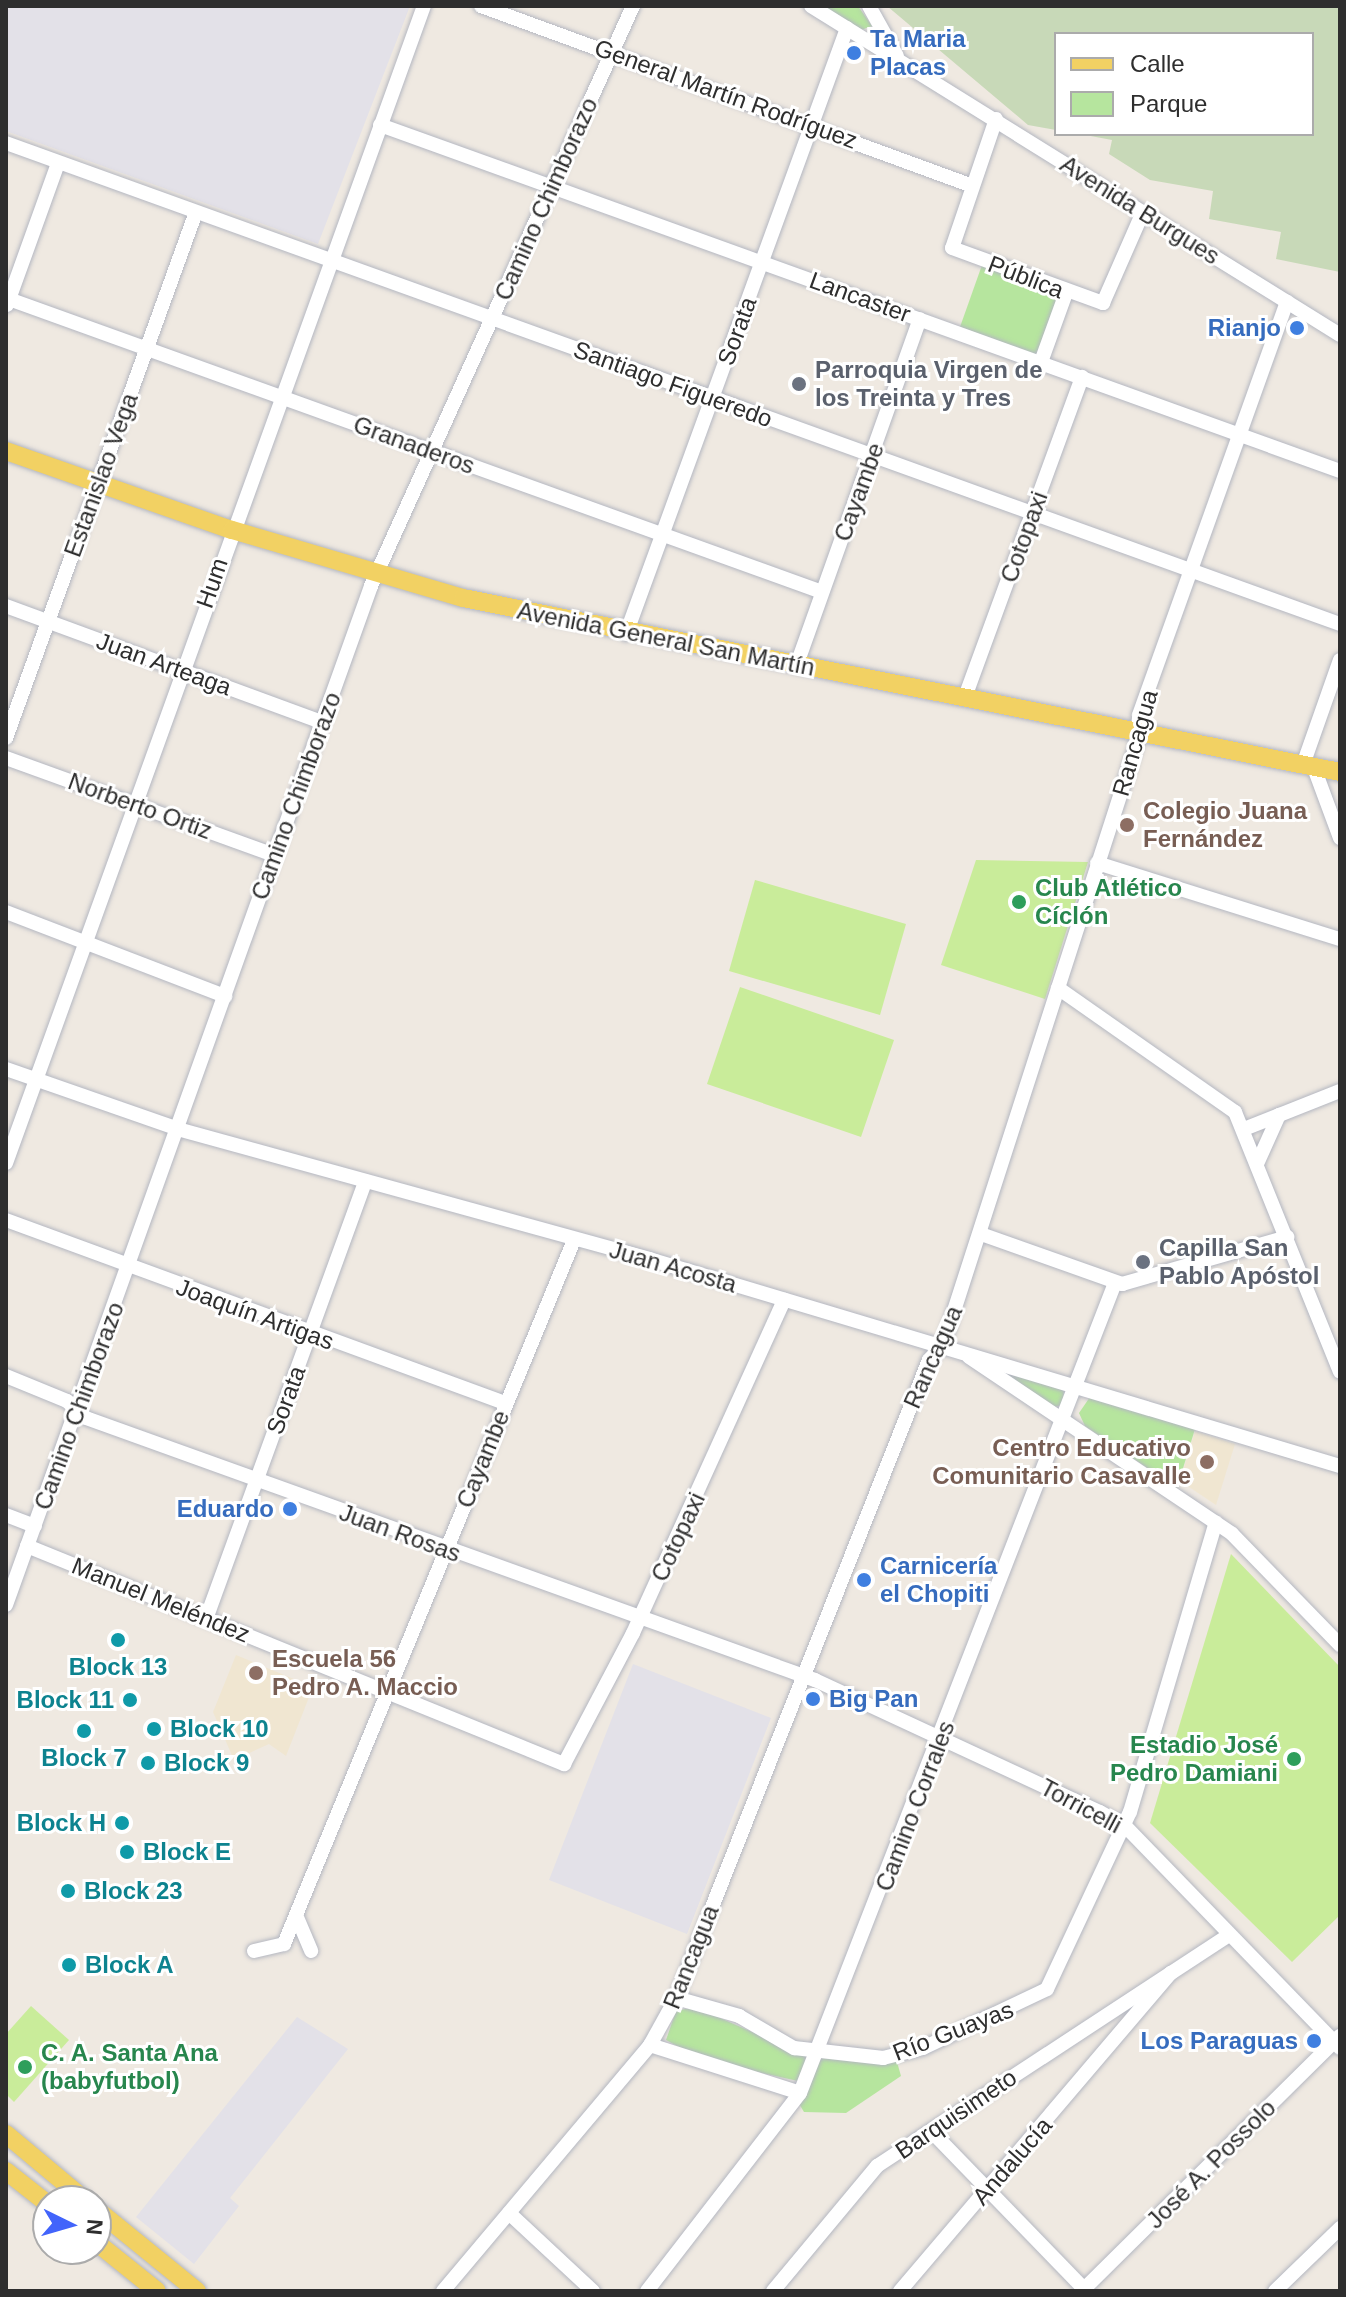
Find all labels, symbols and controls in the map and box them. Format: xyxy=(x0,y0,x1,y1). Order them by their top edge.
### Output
place label: Ta Maria Placas xyxy=(870,25,966,81)
legend xyxy=(1054,32,1314,136)
street label: General Martín Rodríguez xyxy=(591,33,861,155)
marker: Ta Maria Placas xyxy=(845,44,863,62)
text: Calle xyxy=(1130,50,1185,77)
text: Parque xyxy=(1130,90,1207,117)
street label: Camino Chimborazo xyxy=(488,93,604,305)
street label: Avenida Burgues xyxy=(1055,149,1225,271)
street label: Pública xyxy=(984,249,1068,305)
street label: Lancaster xyxy=(806,265,914,329)
street label: Sorata xyxy=(711,293,763,369)
place label: Rianjo xyxy=(1208,314,1281,342)
marker: Rianjo xyxy=(1288,319,1306,337)
street label: Santiago Figueredo xyxy=(570,335,776,433)
place label: Parroquia Virgen de los Treinta y Tres xyxy=(815,356,1043,412)
marker: Parroquia Virgen de los Treinta y Tres xyxy=(790,375,808,393)
street label: Estanislao Vega xyxy=(58,389,144,561)
street label: Granaderos xyxy=(350,410,478,480)
street label: Cayambe xyxy=(828,439,890,545)
street label: Cotopaxi xyxy=(994,488,1054,586)
street label: Hum xyxy=(190,554,234,612)
street label: Avenida General San Martín xyxy=(515,596,817,682)
street label: Juan Arteaga xyxy=(92,626,236,702)
street label: Rancagua xyxy=(1106,686,1164,800)
street label: Camino Chimborazo xyxy=(245,688,347,904)
street label: Norberto Ortiz xyxy=(64,767,216,845)
place label: Colegio Juana Fernández xyxy=(1143,797,1307,853)
marker: Colegio Juana Fernández xyxy=(1118,816,1136,834)
place label: Club Atlético Cíclón xyxy=(1035,874,1183,930)
marker: Club Atlético Cíclón xyxy=(1010,893,1028,911)
place label: Capilla San Pablo Apóstol xyxy=(1159,1234,1320,1290)
street label: Juan Acosta xyxy=(606,1235,740,1299)
marker: Capilla San Pablo Apóstol xyxy=(1134,1253,1152,1271)
street label: Joaquín Artigas xyxy=(172,1272,338,1356)
street label: Camino Chimborazo xyxy=(28,1298,130,1514)
street label: Rancagua xyxy=(898,1301,968,1413)
street label: Sorata xyxy=(260,1362,312,1438)
street label: Cayambe xyxy=(450,1406,516,1512)
place label: Centro Educativo Comunitario Casavalle xyxy=(932,1434,1191,1490)
marker: Centro Educativo Comunitario Casavalle xyxy=(1198,1453,1216,1471)
street label: Cotopaxi xyxy=(645,1488,711,1586)
place label: Eduardo xyxy=(177,1495,274,1523)
street label: Juan Rosas xyxy=(336,1498,464,1568)
marker: Eduardo xyxy=(281,1500,299,1518)
street label: Manuel Meléndez xyxy=(68,1551,254,1649)
place label: Carnicería el Chopiti xyxy=(880,1552,997,1608)
marker: Carnicería el Chopiti xyxy=(855,1571,873,1589)
marker: Block 13 xyxy=(109,1631,127,1649)
place label: Escuela 56 Pedro A. Maccio xyxy=(272,1645,459,1701)
place label: Block 13 xyxy=(69,1653,167,1681)
marker: Escuela 56 Pedro A. Maccio xyxy=(247,1664,265,1682)
place label: Big Pan xyxy=(829,1685,918,1713)
place label: Block 11 xyxy=(17,1686,114,1714)
marker: Big Pan xyxy=(804,1690,822,1708)
marker: Block 11 xyxy=(121,1691,139,1709)
place label: Block 10 xyxy=(170,1715,269,1743)
street label: Camino Corrales xyxy=(869,1717,961,1895)
marker: Block 10 xyxy=(145,1720,163,1738)
marker: Block 7 xyxy=(75,1722,93,1740)
place label: Estadio José Pedro Damiani xyxy=(1110,1731,1278,1787)
place label: Block 7 xyxy=(41,1744,127,1772)
place label: Block 9 xyxy=(164,1749,249,1777)
marker: Estadio José Pedro Damiani xyxy=(1285,1750,1303,1768)
marker: Block 9 xyxy=(139,1754,157,1772)
street label: Torricelli xyxy=(1035,1773,1127,1839)
place label: Block H xyxy=(17,1809,106,1837)
marker: Block H xyxy=(113,1814,131,1832)
place label: Block E xyxy=(143,1838,231,1866)
marker: Block E xyxy=(118,1843,136,1861)
place label: Block 23 xyxy=(84,1877,183,1905)
marker: Block 23 xyxy=(59,1882,77,1900)
street label: Rancagua xyxy=(657,1901,725,2013)
place label: Block A xyxy=(85,1951,174,1979)
marker: Block A xyxy=(60,1956,78,1974)
street label: Río Guayas xyxy=(889,1995,1017,2067)
place label: Los Paraguas xyxy=(1141,2027,1298,2055)
marker: Los Paraguas xyxy=(1305,2032,1323,2050)
place label: C. A. Santa Ana (babyfutbol) xyxy=(41,2039,220,2095)
marker: C. A. Santa Ana (babyfutbol) xyxy=(16,2058,34,2076)
street label: Barquisimeto xyxy=(890,2063,1022,2165)
street label: José A. Possolo xyxy=(1140,2093,1282,2235)
street label: Andalucía xyxy=(966,2111,1058,2211)
north arrow xyxy=(32,2185,112,2265)
text: N xyxy=(81,2218,108,2236)

